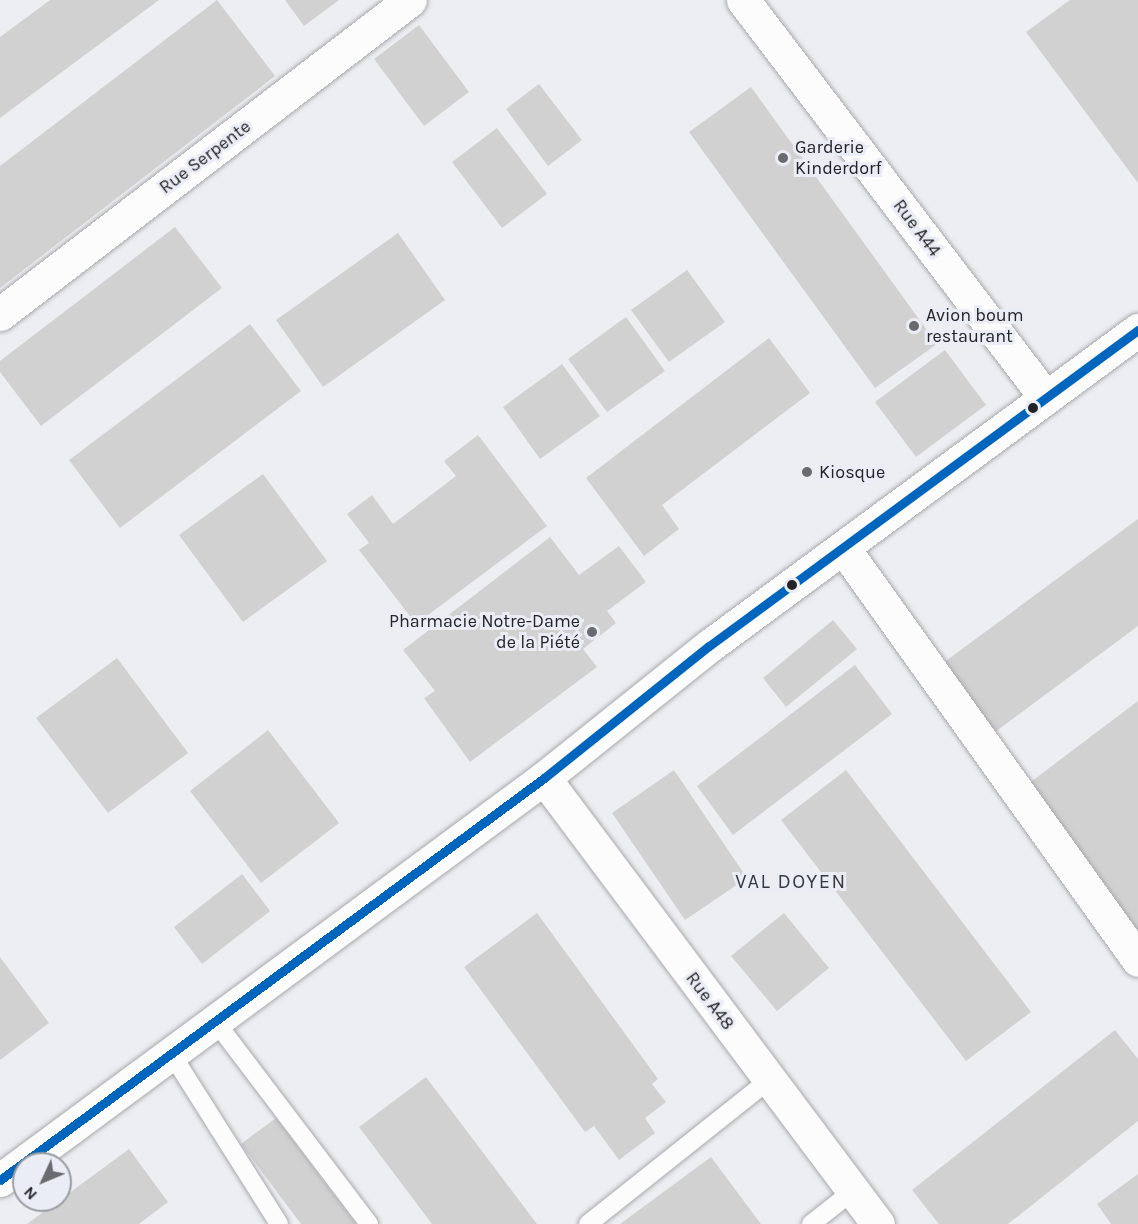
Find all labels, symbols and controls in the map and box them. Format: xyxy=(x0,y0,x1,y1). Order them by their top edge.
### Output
street label: Rue Serpente xyxy=(155,116,255,198)
place label: Garderie Kinderdorf xyxy=(795,137,882,180)
marker: Garderie Kinderdorf xyxy=(776,151,790,165)
street label: Rue A44 xyxy=(889,195,945,261)
place label: Avion boum restaurant xyxy=(926,305,1024,348)
marker: Avion boum restaurant xyxy=(907,319,921,333)
unlabelled marker xyxy=(1027,402,1039,414)
place label: Kiosque xyxy=(819,461,885,483)
marker: Kiosque xyxy=(800,465,814,479)
unlabelled marker xyxy=(786,579,798,591)
place label: Pharmacie Notre-Dame de la Piété xyxy=(389,611,580,654)
marker: Pharmacie Notre-Dame de la Piété xyxy=(585,625,599,639)
district label: VAL DOYEN xyxy=(735,869,847,893)
street label: Rue A48 xyxy=(681,968,739,1034)
north arrow xyxy=(12,1152,72,1212)
text: N xyxy=(19,1183,41,1204)

